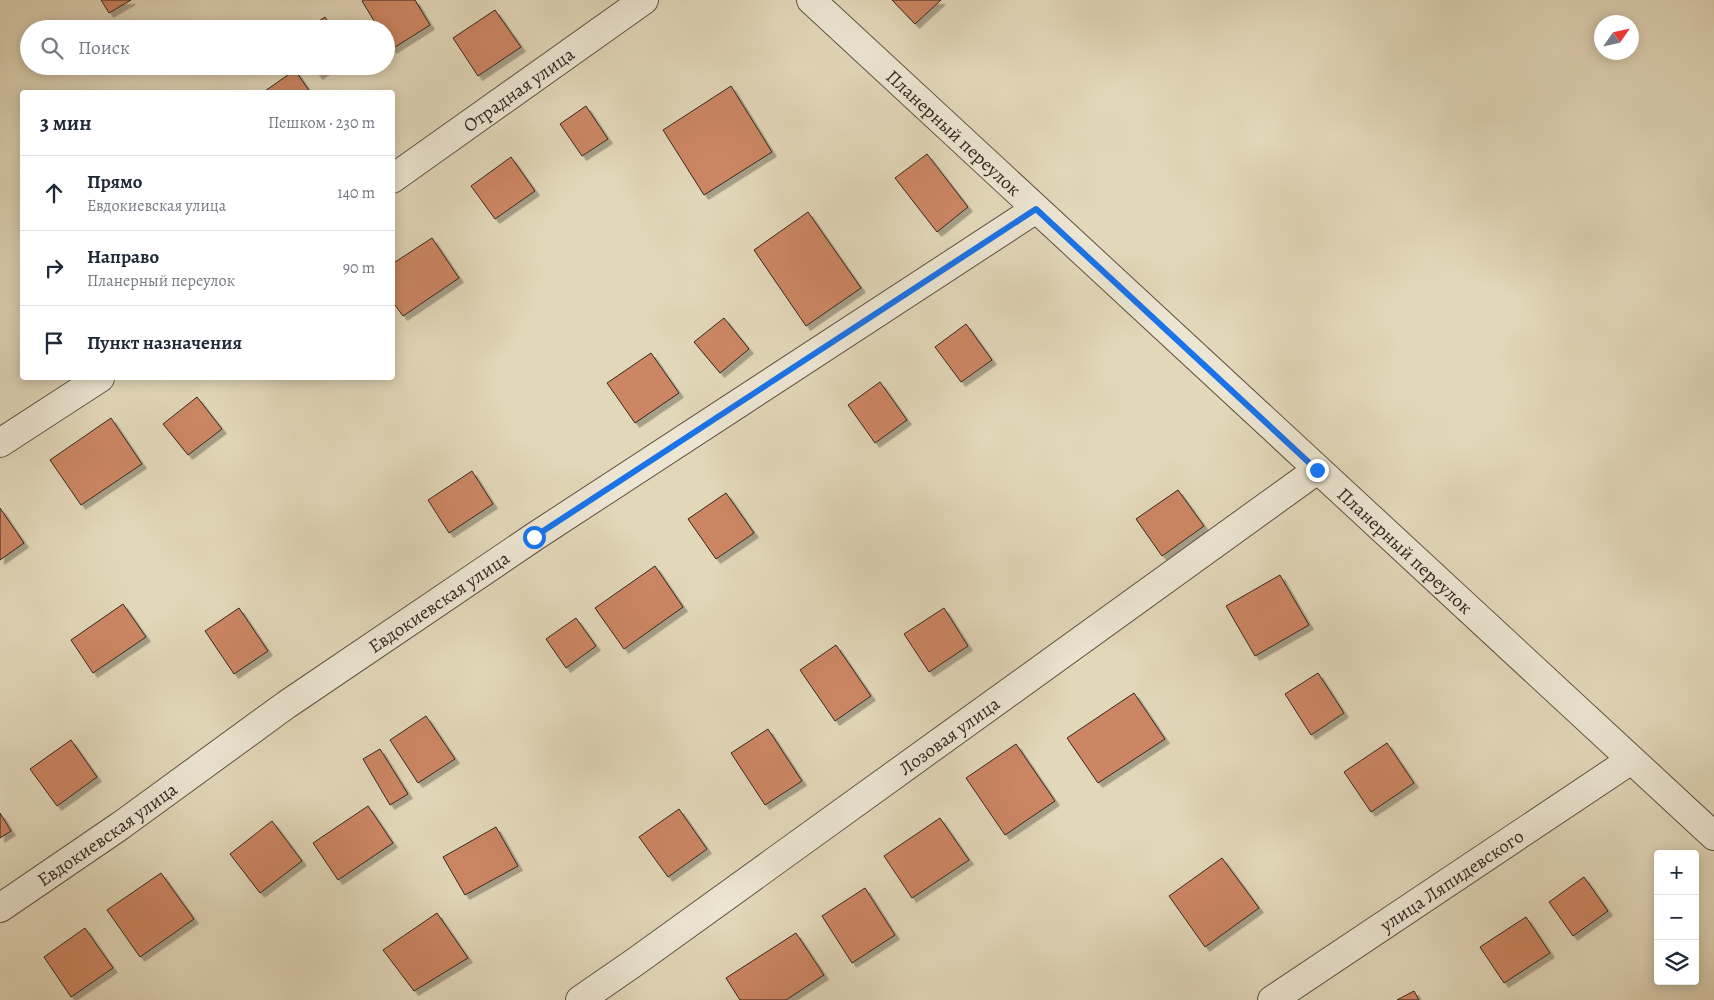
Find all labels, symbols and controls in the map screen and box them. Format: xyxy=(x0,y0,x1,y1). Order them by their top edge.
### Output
north arrow xyxy=(1594,15,1639,60)
search box xyxy=(20,20,395,75)
icon: search xyxy=(38,34,66,62)
text: Поиск xyxy=(78,35,130,61)
street label: Отрадная улица xyxy=(458,41,580,139)
street label: Планерный переулок xyxy=(880,64,1027,203)
text: 3 мин xyxy=(40,109,92,137)
text: Пешком · 230 m xyxy=(268,112,375,134)
text: Прямо xyxy=(87,169,142,195)
icon: ahead xyxy=(40,179,68,207)
text: 140 m xyxy=(337,182,375,204)
text: Евдокиевская улица xyxy=(87,195,226,217)
text: Направо xyxy=(87,244,159,270)
icon: right xyxy=(40,254,68,282)
text: 90 m xyxy=(343,257,375,279)
text: Планерный переулок xyxy=(87,270,235,292)
icon: arrive xyxy=(40,329,68,357)
text: Пункт назначения xyxy=(87,330,242,356)
route end xyxy=(1306,459,1329,482)
street label: Планерный переулок xyxy=(1331,482,1478,620)
route start xyxy=(523,526,546,549)
street label: Евдокиевская улица xyxy=(363,545,515,660)
street label: Лозовая улица xyxy=(894,691,1005,782)
street label: Евдокиевская улица xyxy=(32,776,183,893)
street label: улица Ляпидевского xyxy=(1374,823,1529,939)
map controls xyxy=(1654,850,1699,985)
button: + xyxy=(1654,850,1699,895)
button: − xyxy=(1654,895,1699,940)
button: layers xyxy=(1654,940,1699,985)

